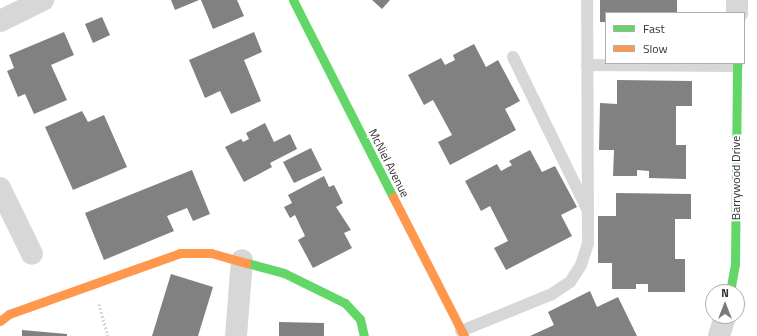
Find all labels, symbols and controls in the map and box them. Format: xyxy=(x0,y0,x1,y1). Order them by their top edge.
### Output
legend xyxy=(605,12,745,64)
text: Fast xyxy=(643,19,665,38)
text: Slow xyxy=(643,39,668,58)
street label: McNiel Avenue xyxy=(366,126,412,200)
street label: Barrywood Drive xyxy=(729,136,743,220)
north arrow xyxy=(705,284,745,324)
text: N xyxy=(721,285,729,301)

